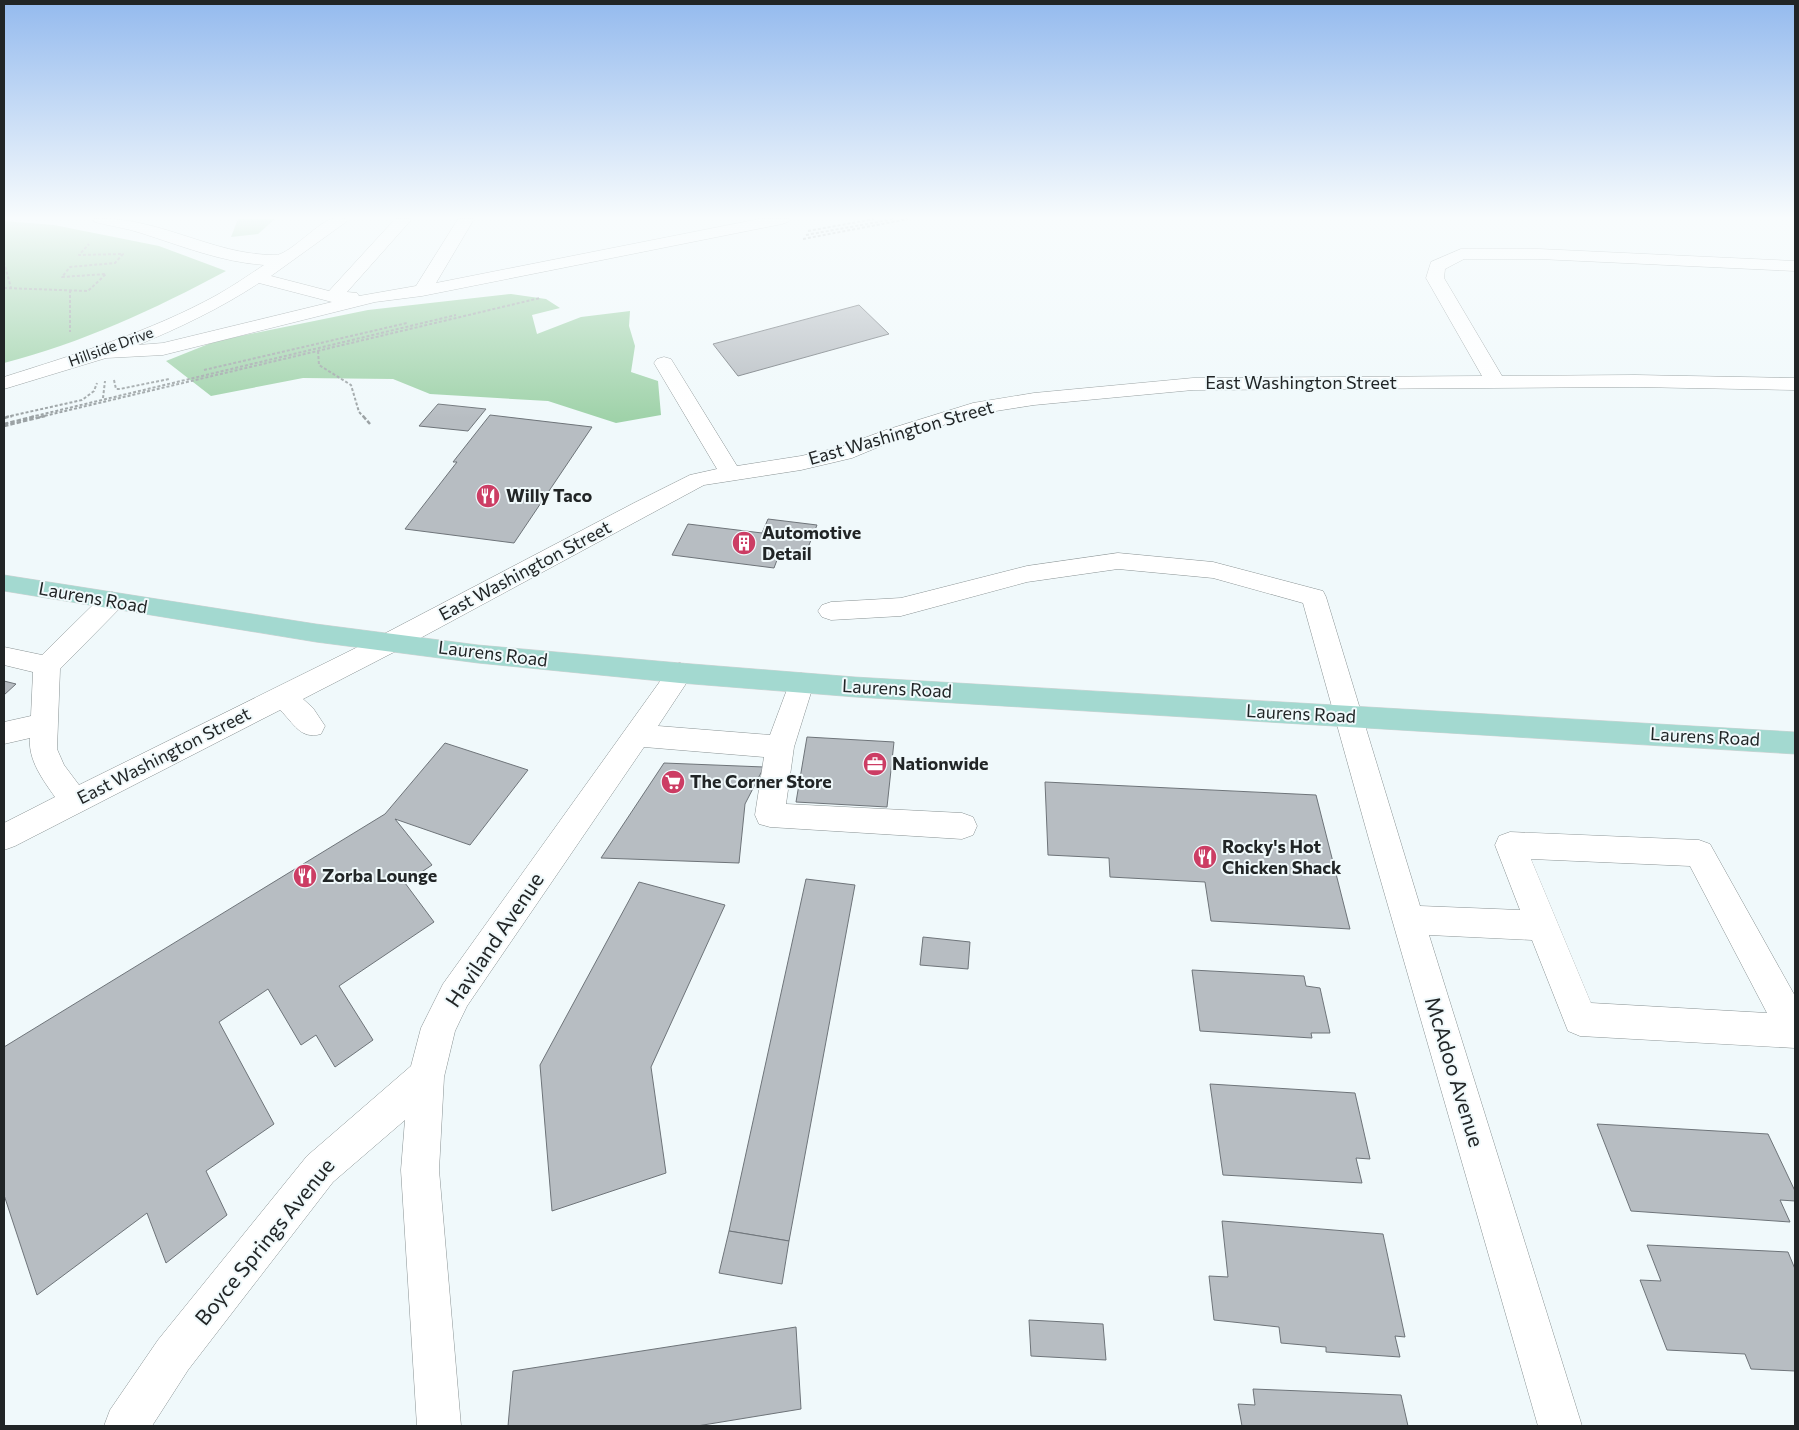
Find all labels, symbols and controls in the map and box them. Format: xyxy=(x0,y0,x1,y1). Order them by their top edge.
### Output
street label: Hillside Drive xyxy=(66,322,156,370)
street label: East Washington Street xyxy=(1205,371,1397,393)
street label: East Washington Street xyxy=(806,395,996,469)
restaurant icon: Willy Taco xyxy=(475,483,501,509)
place label: Willy Taco xyxy=(506,484,593,506)
street label: East Washington Street xyxy=(435,515,614,625)
place label: Automotive Detail xyxy=(762,521,861,564)
building icon: Automotive Detail xyxy=(731,530,757,556)
street label: Laurens Road xyxy=(37,577,149,617)
street label: Laurens Road xyxy=(437,635,549,671)
street label: Laurens Road xyxy=(841,674,953,702)
street label: Laurens Road xyxy=(1245,699,1357,727)
street label: East Washington Street xyxy=(73,702,254,808)
street label: Laurens Road xyxy=(1649,722,1761,750)
office icon: Nationwide xyxy=(862,751,888,777)
place label: Nationwide xyxy=(892,752,989,774)
supermarket icon: The Corner Store xyxy=(660,769,686,795)
place label: The Corner Store xyxy=(690,770,832,792)
place label: Rocky's Hot Chicken Shack xyxy=(1222,835,1342,878)
restaurant icon: Rocky's Hot Chicken Shack xyxy=(1192,844,1218,870)
restaurant icon: Zorba Lounge xyxy=(292,863,318,889)
place label: Zorba Lounge xyxy=(322,864,437,886)
street label: Haviland Avenue xyxy=(439,867,548,1011)
street label: McAdoo Avenue xyxy=(1421,993,1490,1150)
street label: Boyce Springs Avenue xyxy=(189,1153,339,1329)

